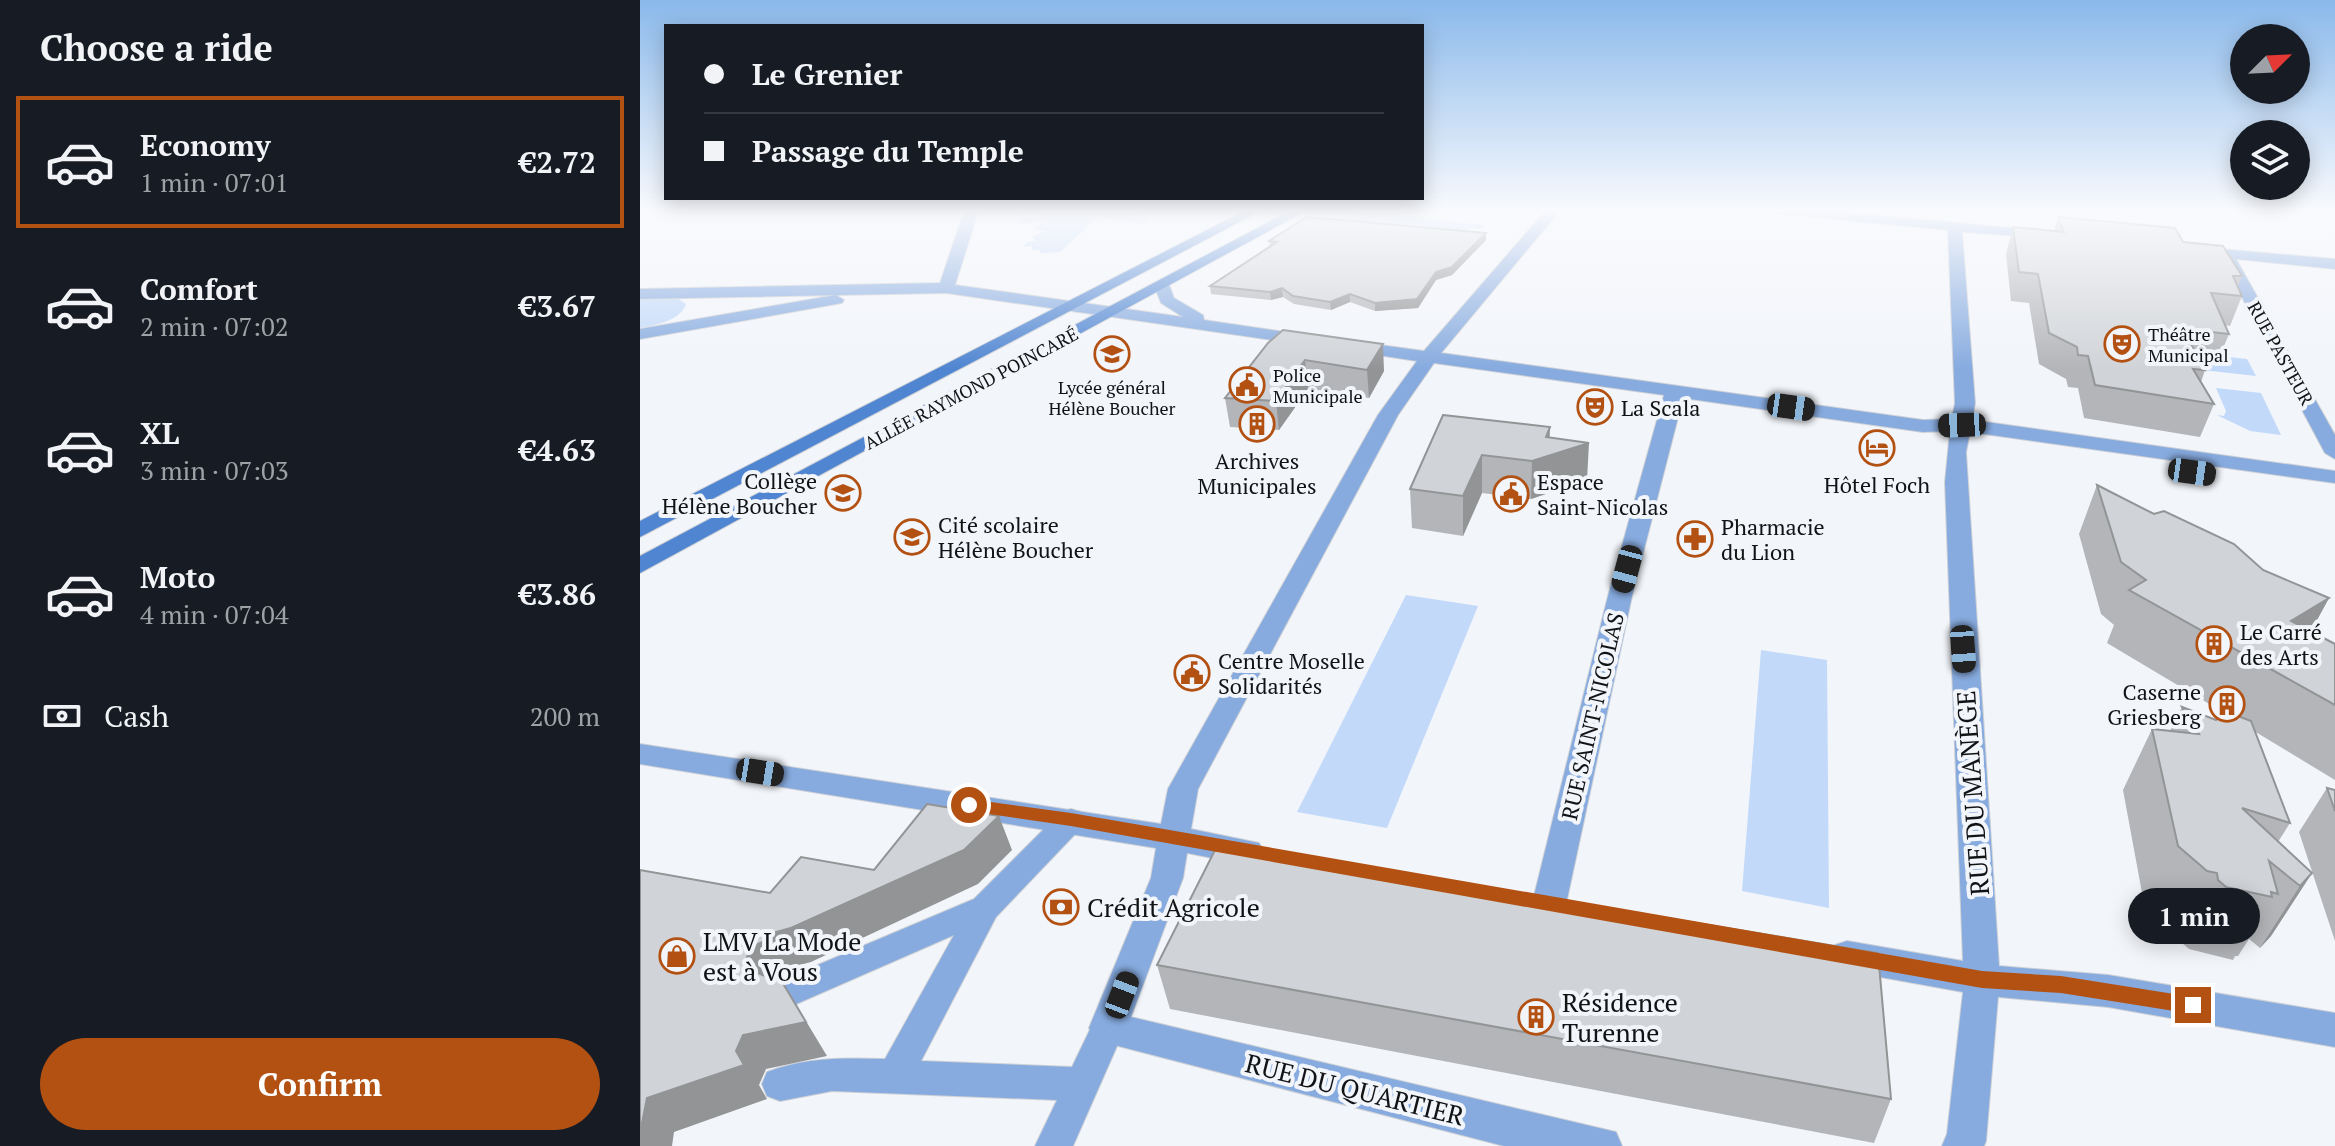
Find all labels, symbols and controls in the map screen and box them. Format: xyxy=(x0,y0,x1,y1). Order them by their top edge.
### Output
text: Choose a ride xyxy=(40,24,273,71)
north arrow xyxy=(2230,24,2310,104)
map controls xyxy=(2230,24,2310,200)
text: Le Grenier xyxy=(752,54,902,94)
button: layers xyxy=(2230,120,2310,200)
text: Economy xyxy=(140,125,271,165)
icon: car xyxy=(44,126,116,198)
text: Passage du Temple xyxy=(752,131,1024,171)
text: €2.72 xyxy=(519,142,596,182)
text: 1 min · 07:01 xyxy=(140,165,289,199)
text: Comfort xyxy=(140,269,258,309)
icon: car xyxy=(44,270,116,342)
text: €3.67 xyxy=(519,286,596,326)
street label: RUE PASTEUR xyxy=(2243,297,2320,410)
text: 2 min · 07:02 xyxy=(140,309,289,343)
street label: ALLÉE RAYMOND POINCARÉ xyxy=(860,321,1082,455)
place label: Théâtre Municipal xyxy=(2148,322,2229,367)
theatre icon: Théâtre Municipal xyxy=(2103,325,2141,363)
school or university icon: Lycée général Hélène Boucher xyxy=(1093,335,1131,373)
place label: Police Municipale xyxy=(1273,363,1363,408)
public building icon: Police Municipale xyxy=(1228,366,1266,404)
place label: Lycée général Hélène Boucher xyxy=(1048,375,1176,420)
theatre icon: La Scala xyxy=(1576,388,1614,426)
car xyxy=(1766,392,1816,422)
place label: La Scala xyxy=(1621,393,1700,422)
building icon: Archives Municipales xyxy=(1238,405,1276,443)
car xyxy=(1938,412,1986,438)
text: XL xyxy=(140,413,179,453)
icon: car xyxy=(44,414,116,486)
hotel icon: Hôtel Foch xyxy=(1858,429,1896,467)
text: €4.63 xyxy=(519,430,596,470)
place label: Archives Municipales xyxy=(1197,446,1317,500)
text: 3 min · 07:03 xyxy=(140,453,289,487)
car xyxy=(2167,457,2217,487)
place label: Collège Hélène Boucher xyxy=(662,466,818,520)
place label: Espace Saint-Nicolas xyxy=(1537,467,1668,521)
place label: Hôtel Foch xyxy=(1824,470,1930,499)
school or university icon: Collège Hélène Boucher xyxy=(824,474,862,512)
public building icon: Espace Saint-Nicolas xyxy=(1492,475,1530,513)
place label: Cité scolaire Hélène Boucher xyxy=(938,510,1094,564)
place label: Pharmacie du Lion xyxy=(1721,512,1825,566)
school or university icon: Cité scolaire Hélène Boucher xyxy=(893,518,931,556)
pharmacy icon: Pharmacie du Lion xyxy=(1676,520,1714,558)
car xyxy=(1609,543,1645,595)
text: Moto xyxy=(140,557,215,597)
icon: car xyxy=(44,558,116,630)
text: €3.86 xyxy=(519,574,596,614)
text: 4 min · 07:04 xyxy=(140,597,289,631)
street label: RUE SAINT-NICOLAS xyxy=(1554,610,1630,822)
place label: Le Carré des Arts xyxy=(2240,617,2322,671)
car xyxy=(1949,624,1977,674)
building icon: Le Carré des Arts xyxy=(2195,625,2233,663)
place label: Centre Moselle Solidarités xyxy=(1218,646,1365,700)
public building icon: Centre Moselle Solidarités xyxy=(1173,654,1211,692)
place label: Caserne Griesberg xyxy=(2107,677,2201,731)
building icon: Caserne Griesberg xyxy=(2208,685,2246,723)
street label: RUE DU MANÈGE xyxy=(1948,689,1996,897)
icon: cash xyxy=(40,694,84,738)
text: Cash xyxy=(104,696,169,736)
text: 200 m xyxy=(530,699,600,733)
car xyxy=(734,756,786,788)
route start xyxy=(951,787,987,823)
bank icon: Crédit Agricole xyxy=(1042,888,1080,926)
callout: 1 min xyxy=(2127,889,2259,945)
place label: Crédit Agricole xyxy=(1087,890,1260,924)
text: 1 min xyxy=(2158,899,2230,933)
place label: LMV La Mode est à Vous xyxy=(703,924,861,988)
shop icon: LMV La Mode est à Vous xyxy=(658,937,696,975)
car xyxy=(1102,968,1142,1022)
place label: Résidence Turenne xyxy=(1562,985,1678,1049)
route end xyxy=(2175,987,2211,1023)
building icon: Résidence Turenne xyxy=(1517,998,1555,1036)
button: Confirm xyxy=(40,1038,600,1130)
street label: RUE DU QUARTIER xyxy=(1242,1045,1468,1133)

